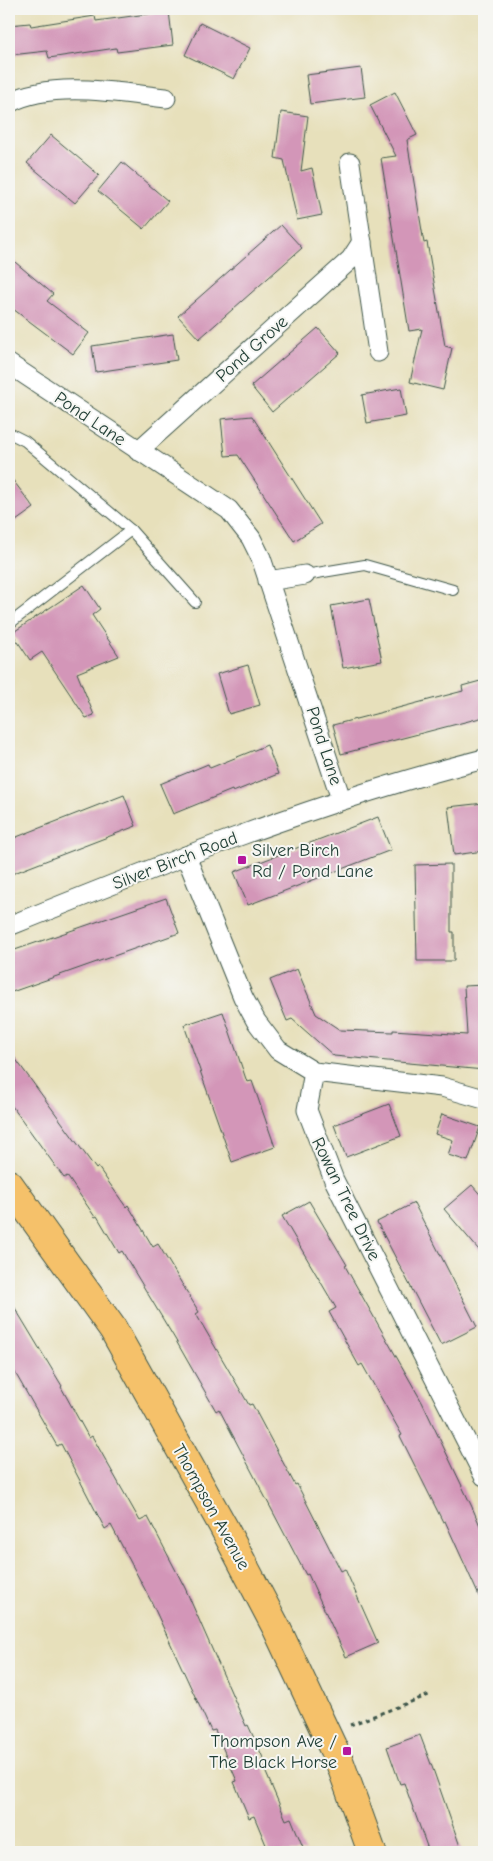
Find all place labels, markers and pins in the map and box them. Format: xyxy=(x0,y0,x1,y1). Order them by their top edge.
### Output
place label: Silver Birch Rd / Pond Lane xyxy=(252,840,373,882)
marker: Silver Birch Rd / Pond Lane xyxy=(236,854,248,866)
place label: Thompson Ave / The Black Horse xyxy=(209,1731,337,1773)
marker: Thompson Ave / The Black Horse xyxy=(341,1745,353,1757)

